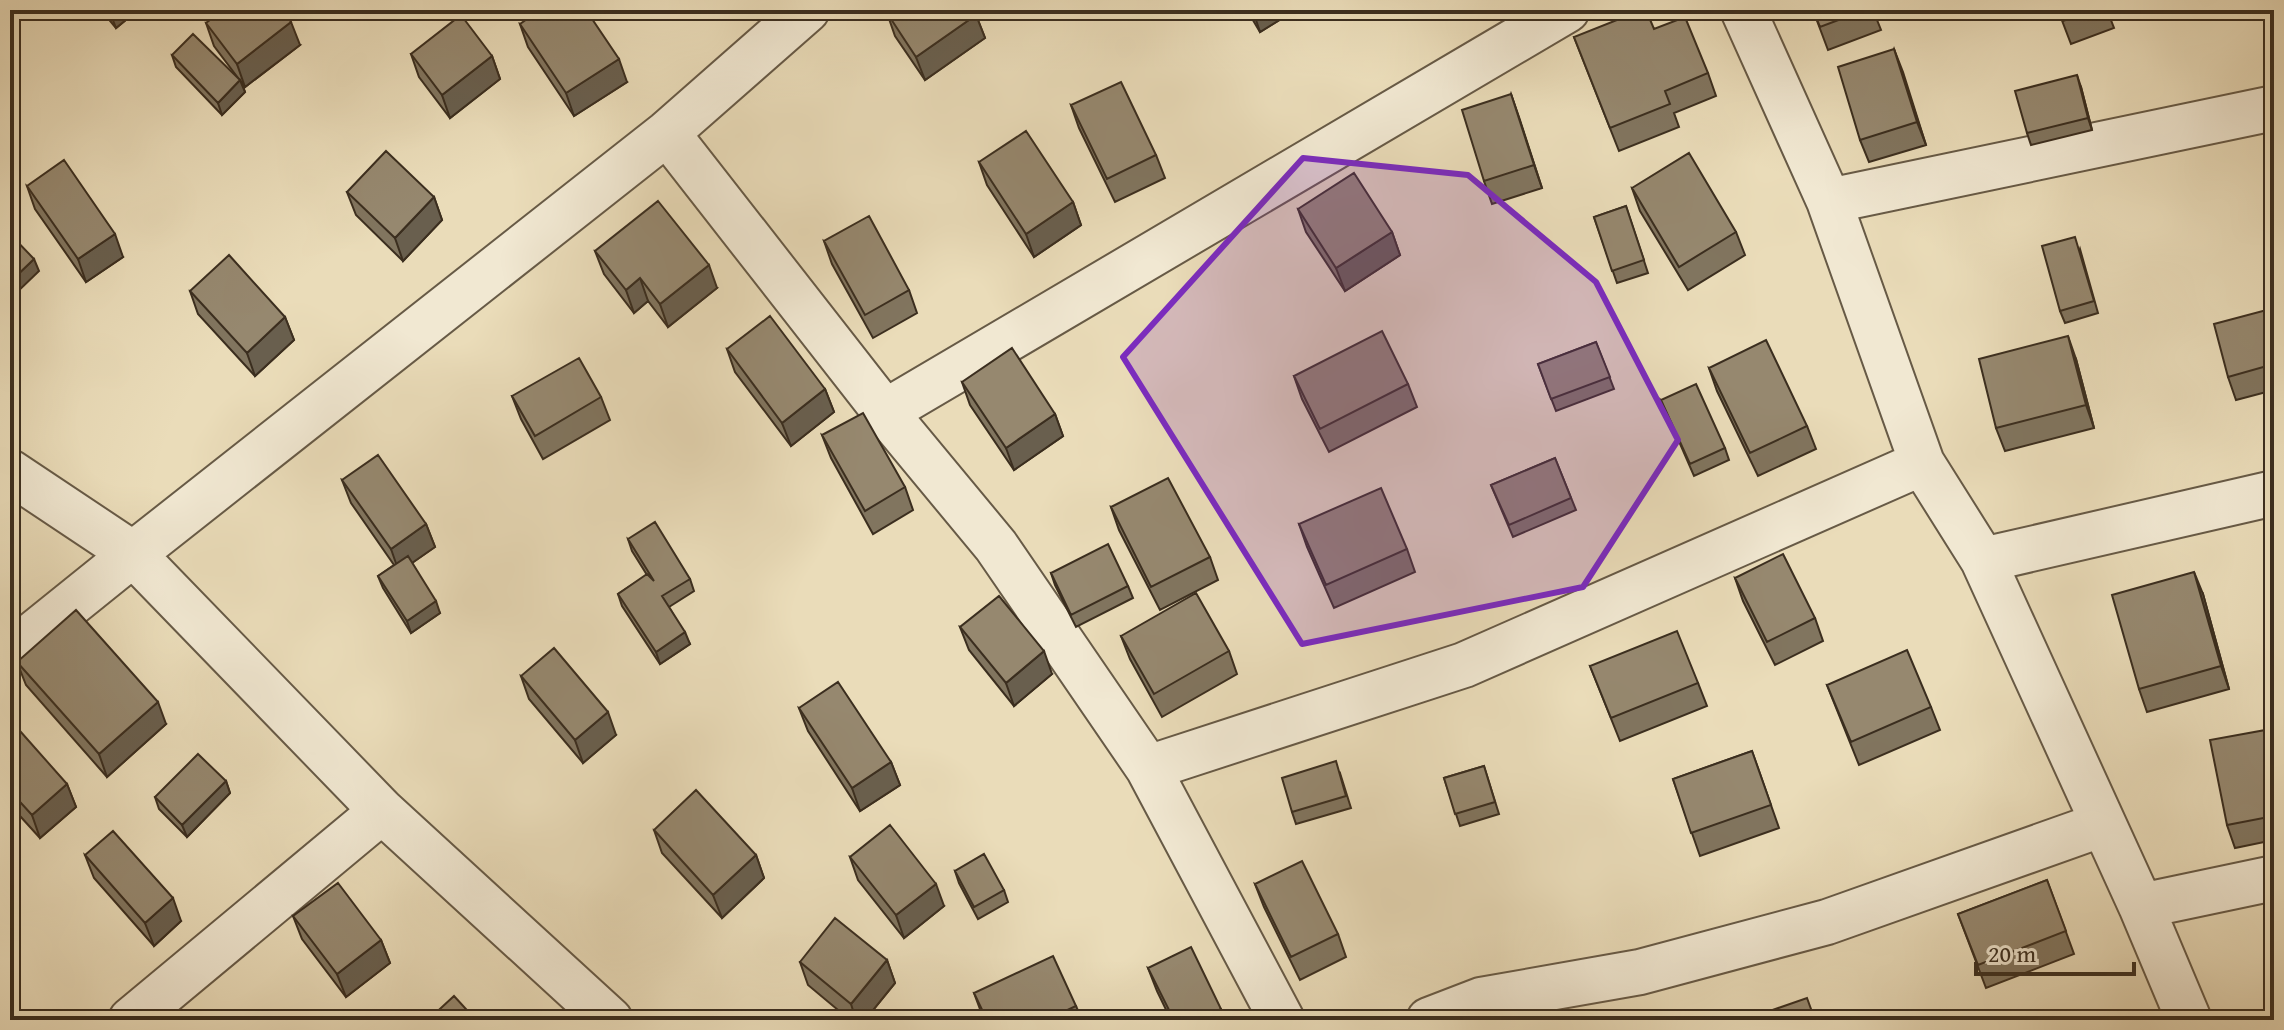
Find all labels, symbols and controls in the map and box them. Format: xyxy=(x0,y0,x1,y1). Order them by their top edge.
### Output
scale bar xyxy=(1976,926,2134,976)
text: 20 m xyxy=(1988,936,2036,971)

